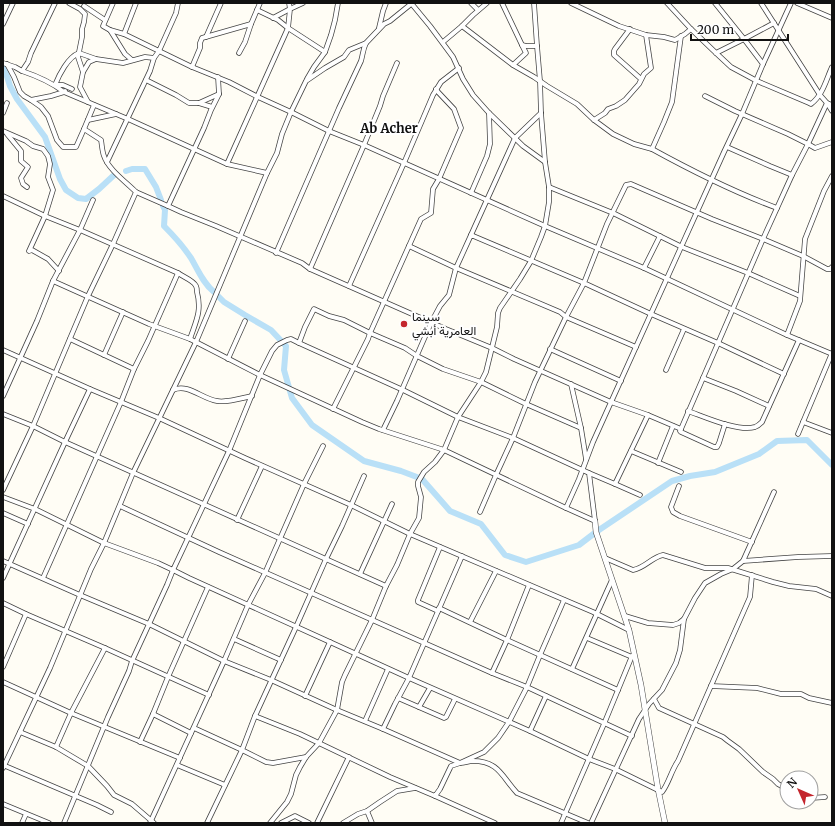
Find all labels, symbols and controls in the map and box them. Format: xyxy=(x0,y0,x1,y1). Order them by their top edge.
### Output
scale bar xyxy=(691,16,788,42)
text: 200 m xyxy=(697,22,734,37)
district label: Ab Acher xyxy=(359,120,418,137)
place label: سينما العامرية أبشي xyxy=(412,309,476,341)
marker: سينما العامرية أبشي xyxy=(399,319,409,329)
north arrow xyxy=(779,770,819,810)
text: N xyxy=(784,775,800,791)

